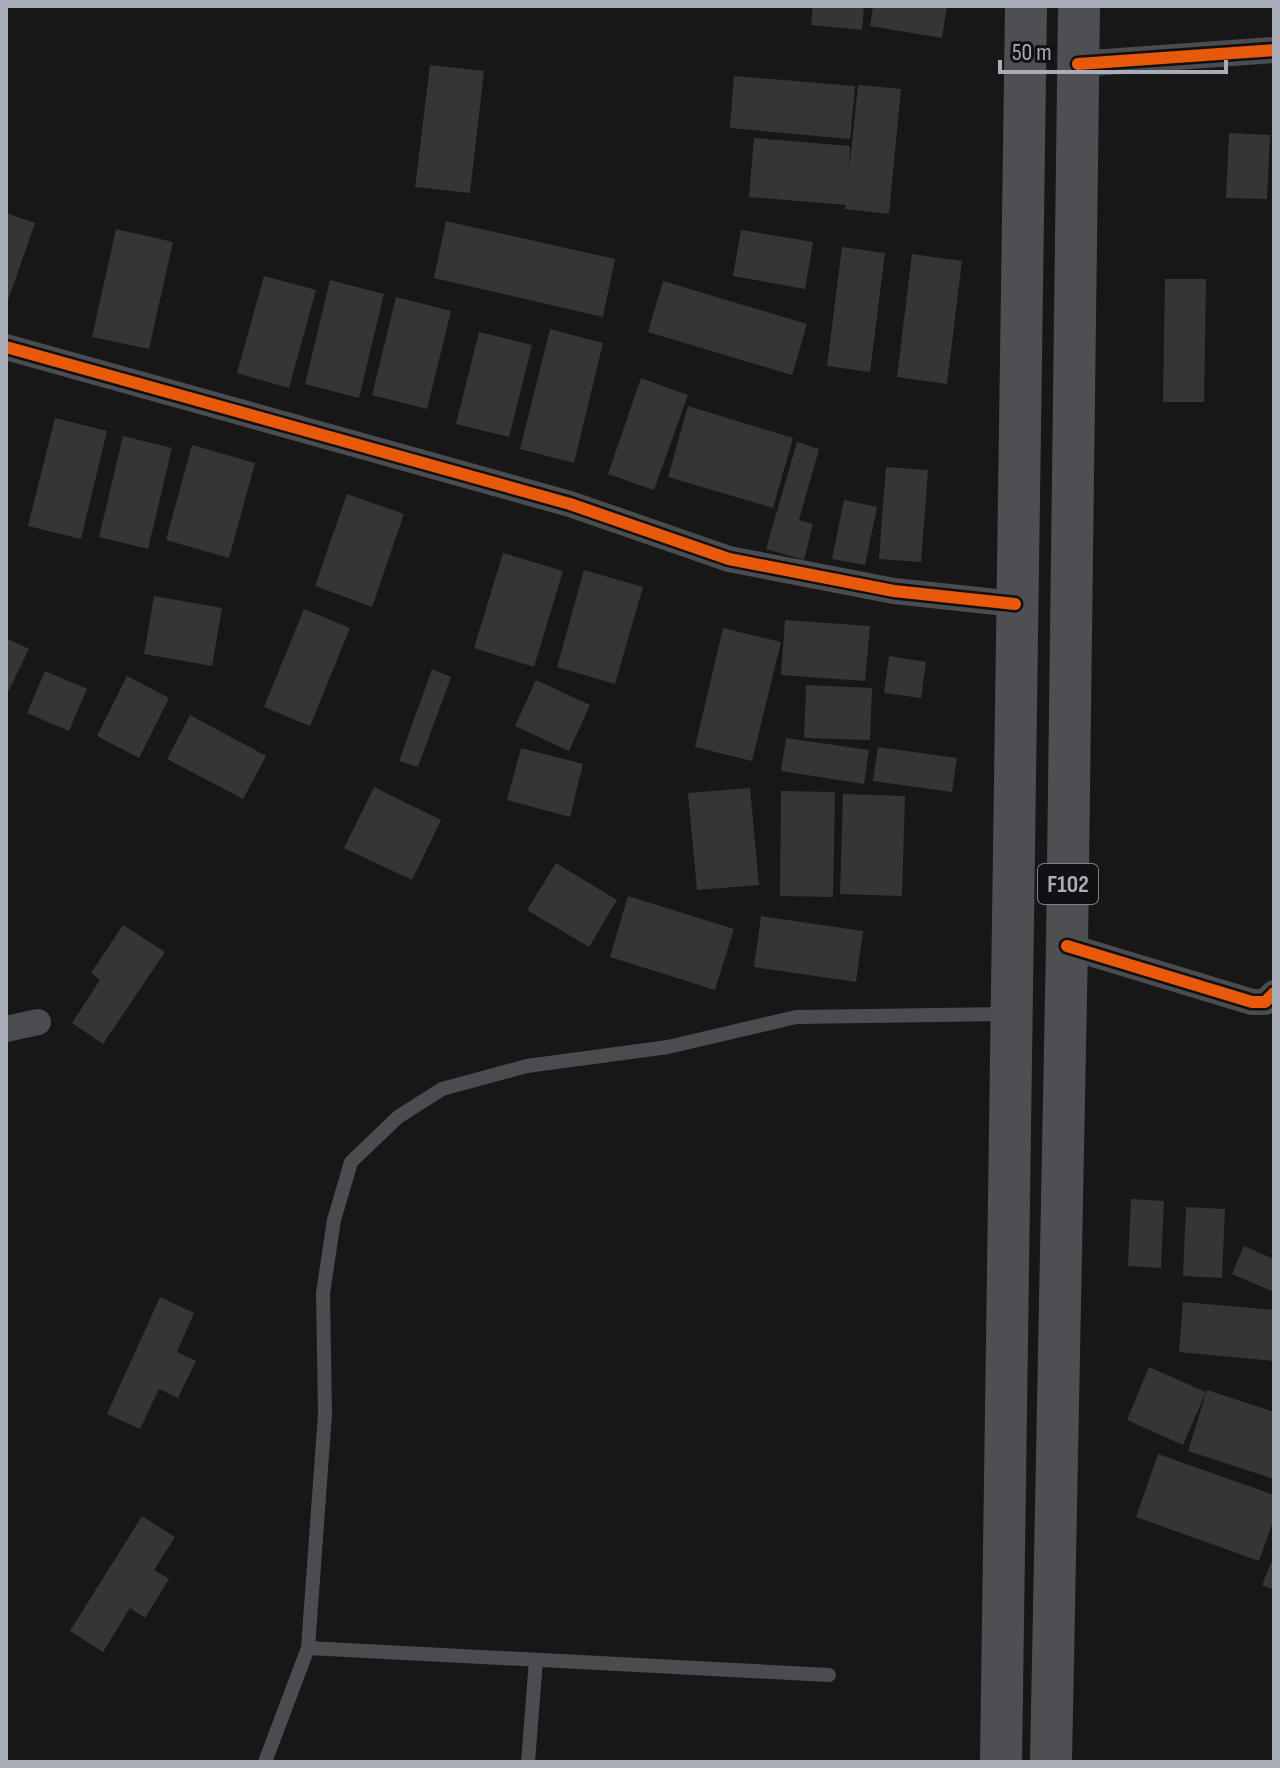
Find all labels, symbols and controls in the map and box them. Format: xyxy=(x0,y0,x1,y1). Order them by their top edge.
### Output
scale bar xyxy=(1000,24,1226,74)
text: 50 m xyxy=(1012,38,1052,67)
road number: F102 xyxy=(1038,864,1098,904)

